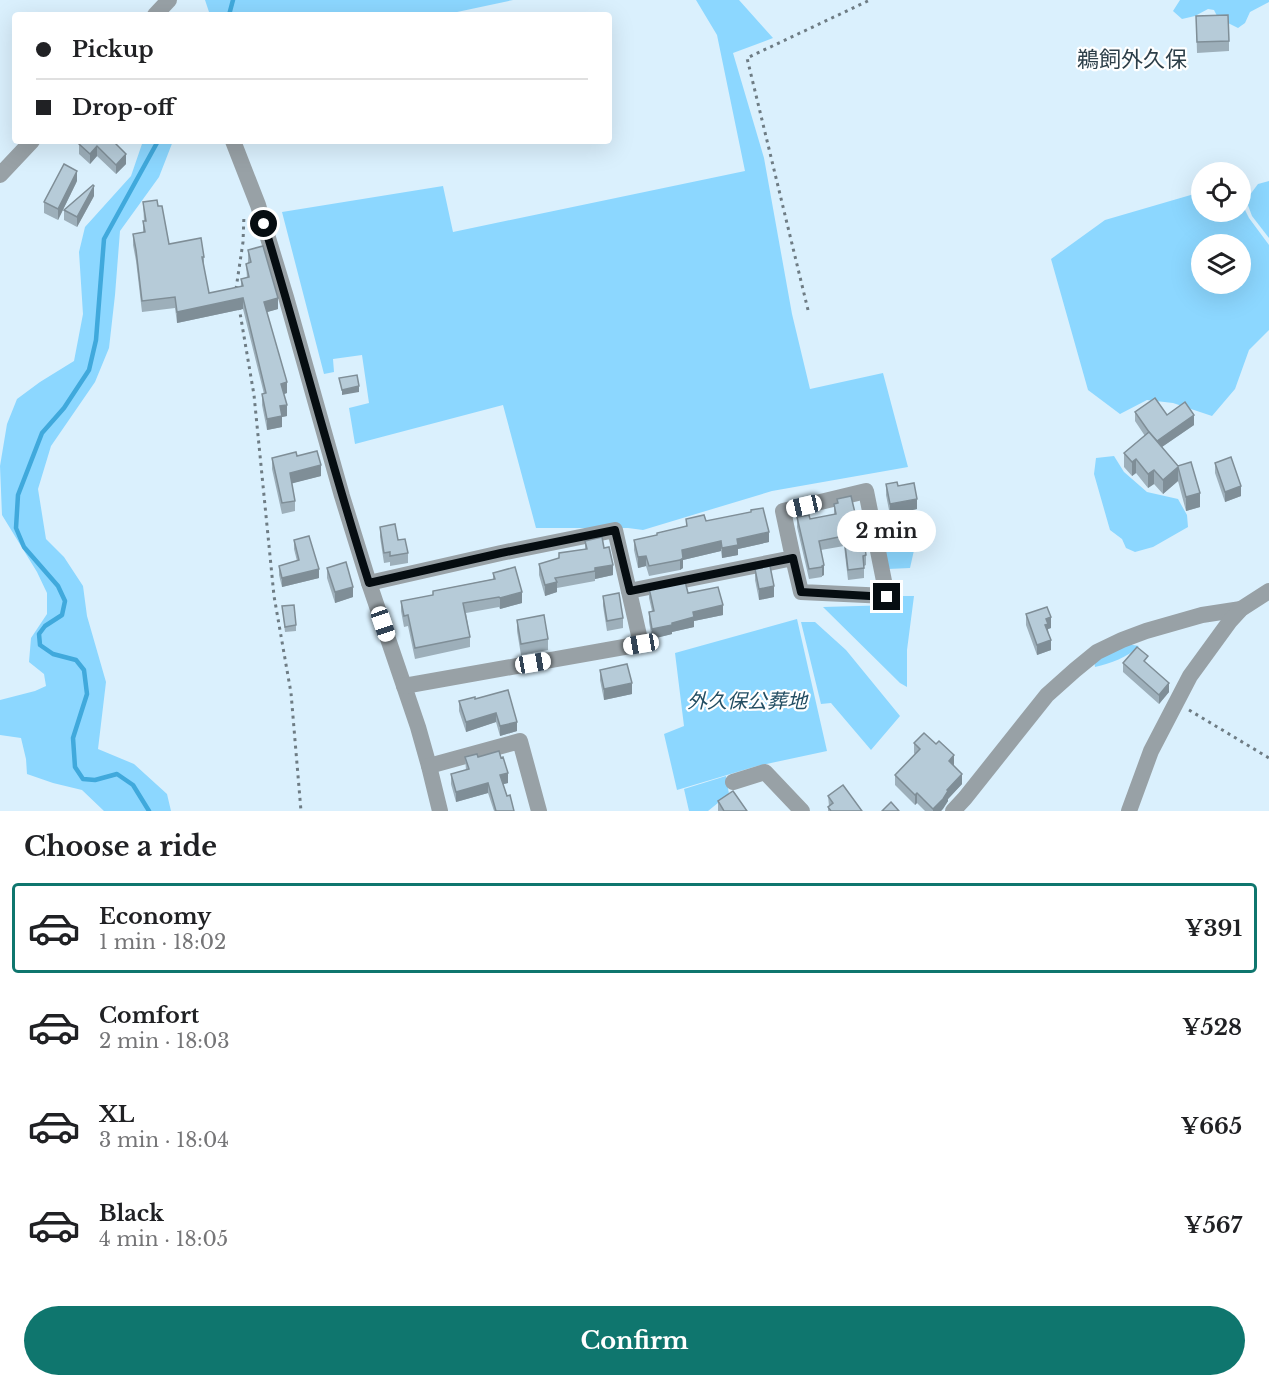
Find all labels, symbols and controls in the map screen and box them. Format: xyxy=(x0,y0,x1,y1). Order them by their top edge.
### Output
text: Pickup xyxy=(72,36,154,63)
district label: 鵜飼外久保 xyxy=(1077,46,1187,73)
text: Drop-off xyxy=(72,94,174,121)
map controls xyxy=(1191,162,1251,294)
button: locate xyxy=(1191,162,1251,222)
route start xyxy=(250,210,277,237)
button: layers xyxy=(1191,234,1251,294)
car xyxy=(784,493,824,519)
callout: 2 min xyxy=(838,510,936,552)
text: 2 min xyxy=(855,519,918,543)
route end xyxy=(873,583,900,610)
car xyxy=(369,604,397,644)
car xyxy=(622,632,660,656)
car xyxy=(514,651,552,675)
park label: 外久保公葬地 xyxy=(687,689,809,713)
text: Choose a ride xyxy=(24,830,217,863)
icon: car xyxy=(27,901,81,955)
text: Economy xyxy=(99,903,211,930)
text: ¥391 xyxy=(1185,915,1242,942)
text: 1 min · 18:02 xyxy=(99,930,226,954)
icon: car xyxy=(27,1000,81,1054)
text: Comfort xyxy=(99,1002,199,1029)
text: ¥528 xyxy=(1182,1014,1242,1041)
text: 2 min · 18:03 xyxy=(99,1029,230,1053)
icon: car xyxy=(27,1099,81,1153)
text: XL xyxy=(99,1101,134,1128)
text: ¥665 xyxy=(1181,1113,1242,1140)
text: 3 min · 18:04 xyxy=(99,1128,229,1152)
icon: car xyxy=(27,1198,81,1252)
text: Black xyxy=(99,1200,164,1227)
text: ¥567 xyxy=(1184,1212,1242,1239)
text: 4 min · 18:05 xyxy=(99,1227,228,1251)
button: Confirm xyxy=(24,1306,1245,1375)

